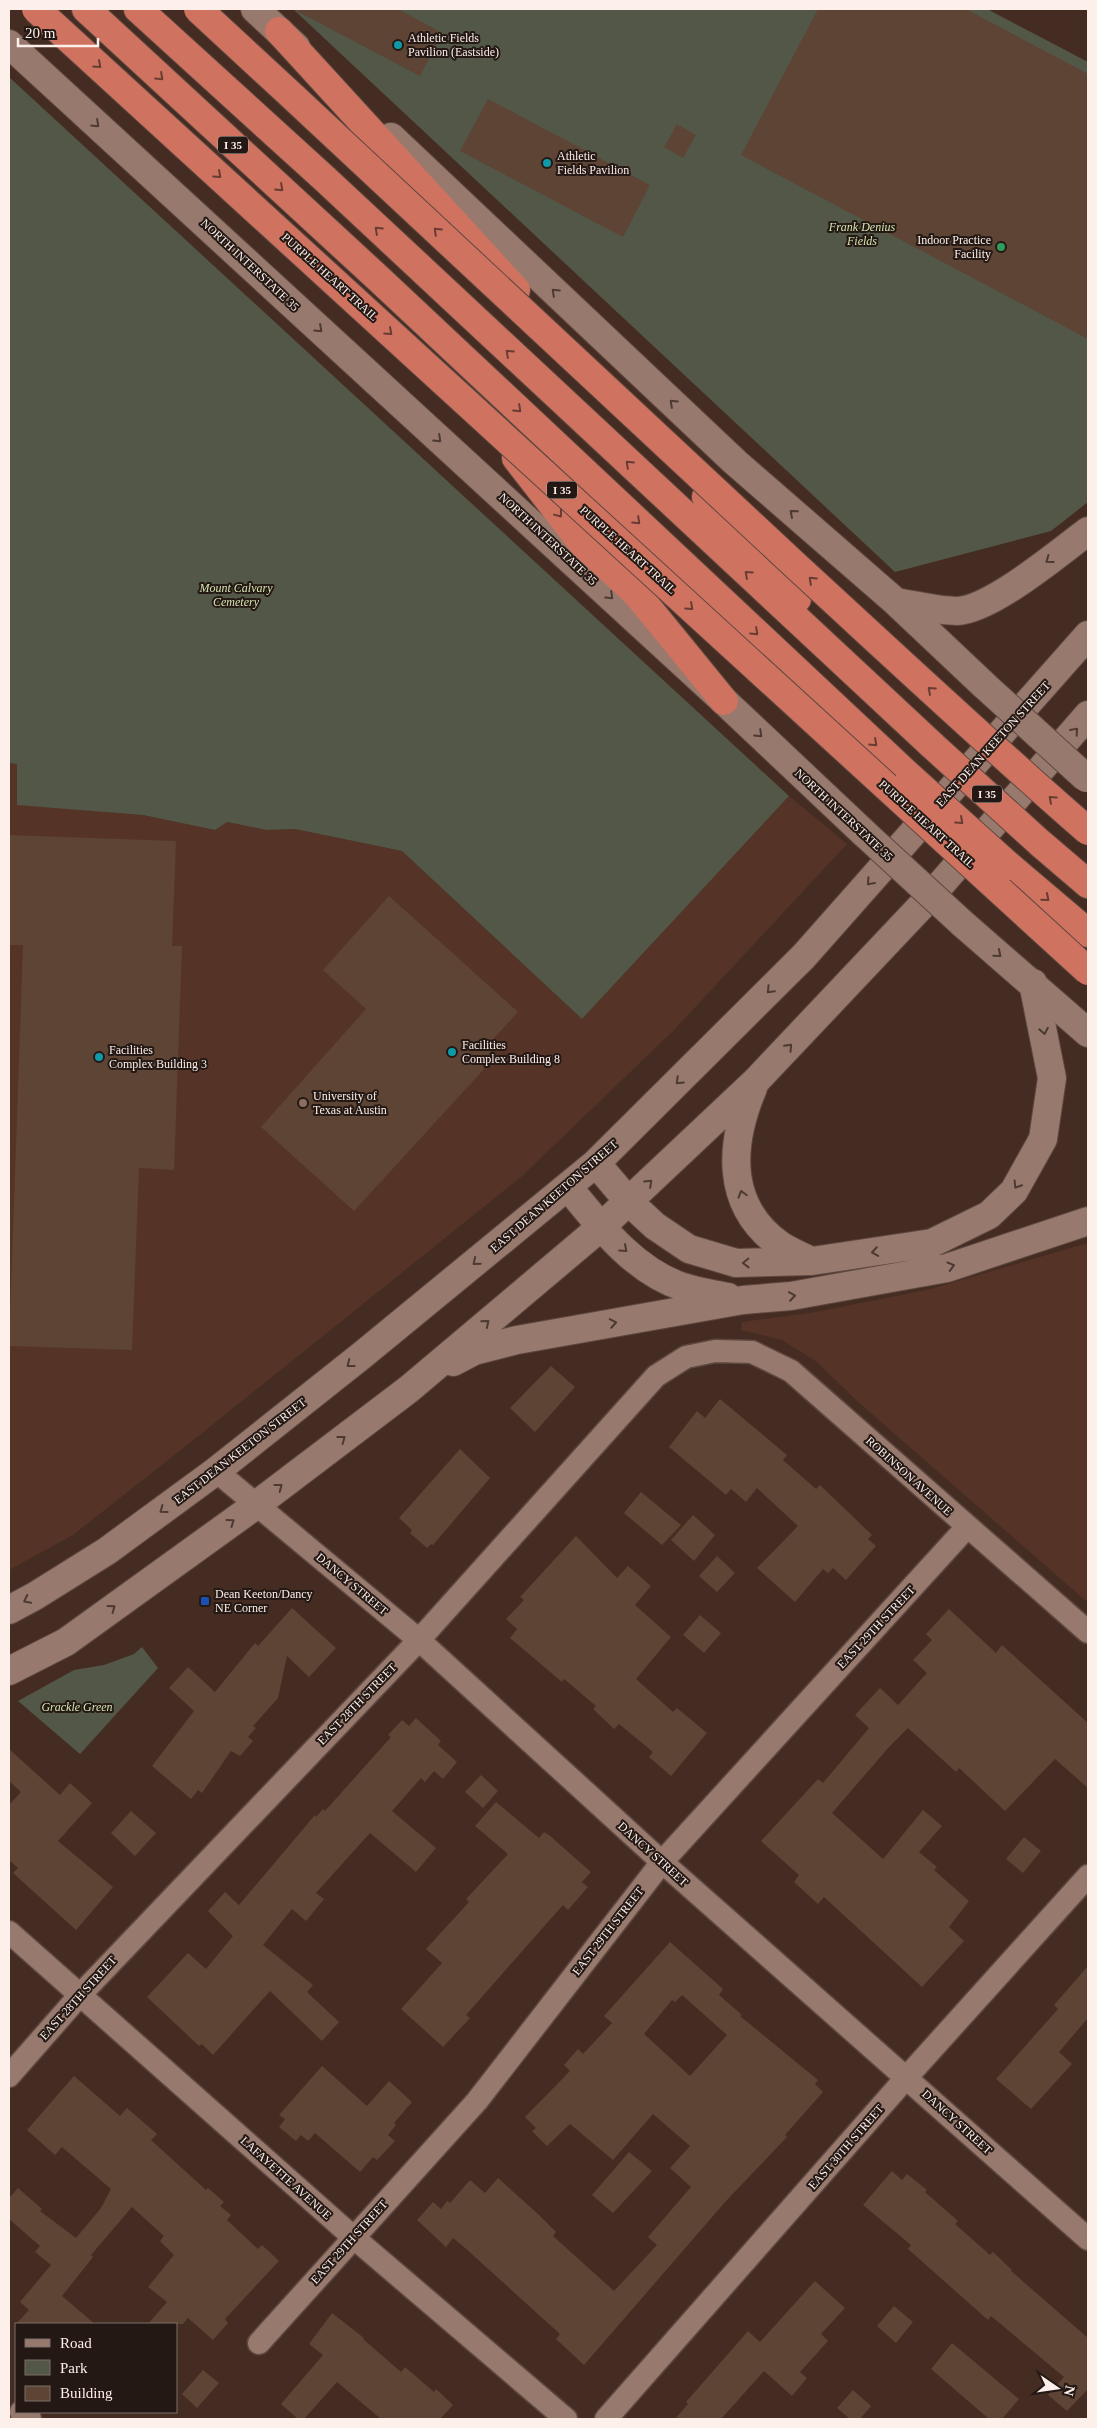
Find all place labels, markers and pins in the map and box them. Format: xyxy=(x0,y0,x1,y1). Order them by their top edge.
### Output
place label: Athletic Fields Pavilion (Eastside) xyxy=(408,31,499,59)
marker: Athletic Fields Pavilion (Eastside) xyxy=(392,39,404,51)
place label: Athletic Fields Pavilion xyxy=(557,149,629,177)
marker: Athletic Fields Pavilion xyxy=(541,157,553,169)
place label: Indoor Practice Facility xyxy=(917,233,991,261)
marker: Indoor Practice Facility xyxy=(995,241,1007,253)
place label: Facilities Complex Building 8 xyxy=(462,1038,560,1066)
place label: Facilities Complex Building 3 xyxy=(109,1043,207,1071)
marker: Facilities Complex Building 8 xyxy=(446,1046,458,1058)
marker: Facilities Complex Building 3 xyxy=(93,1051,105,1063)
place label: University of Texas at Austin xyxy=(313,1089,387,1117)
marker: University of Texas at Austin xyxy=(297,1097,309,1109)
place label: Dean Keeton/Dancy NE Corner xyxy=(215,1587,313,1615)
marker: Dean Keeton/Dancy NE Corner xyxy=(199,1595,211,1607)

